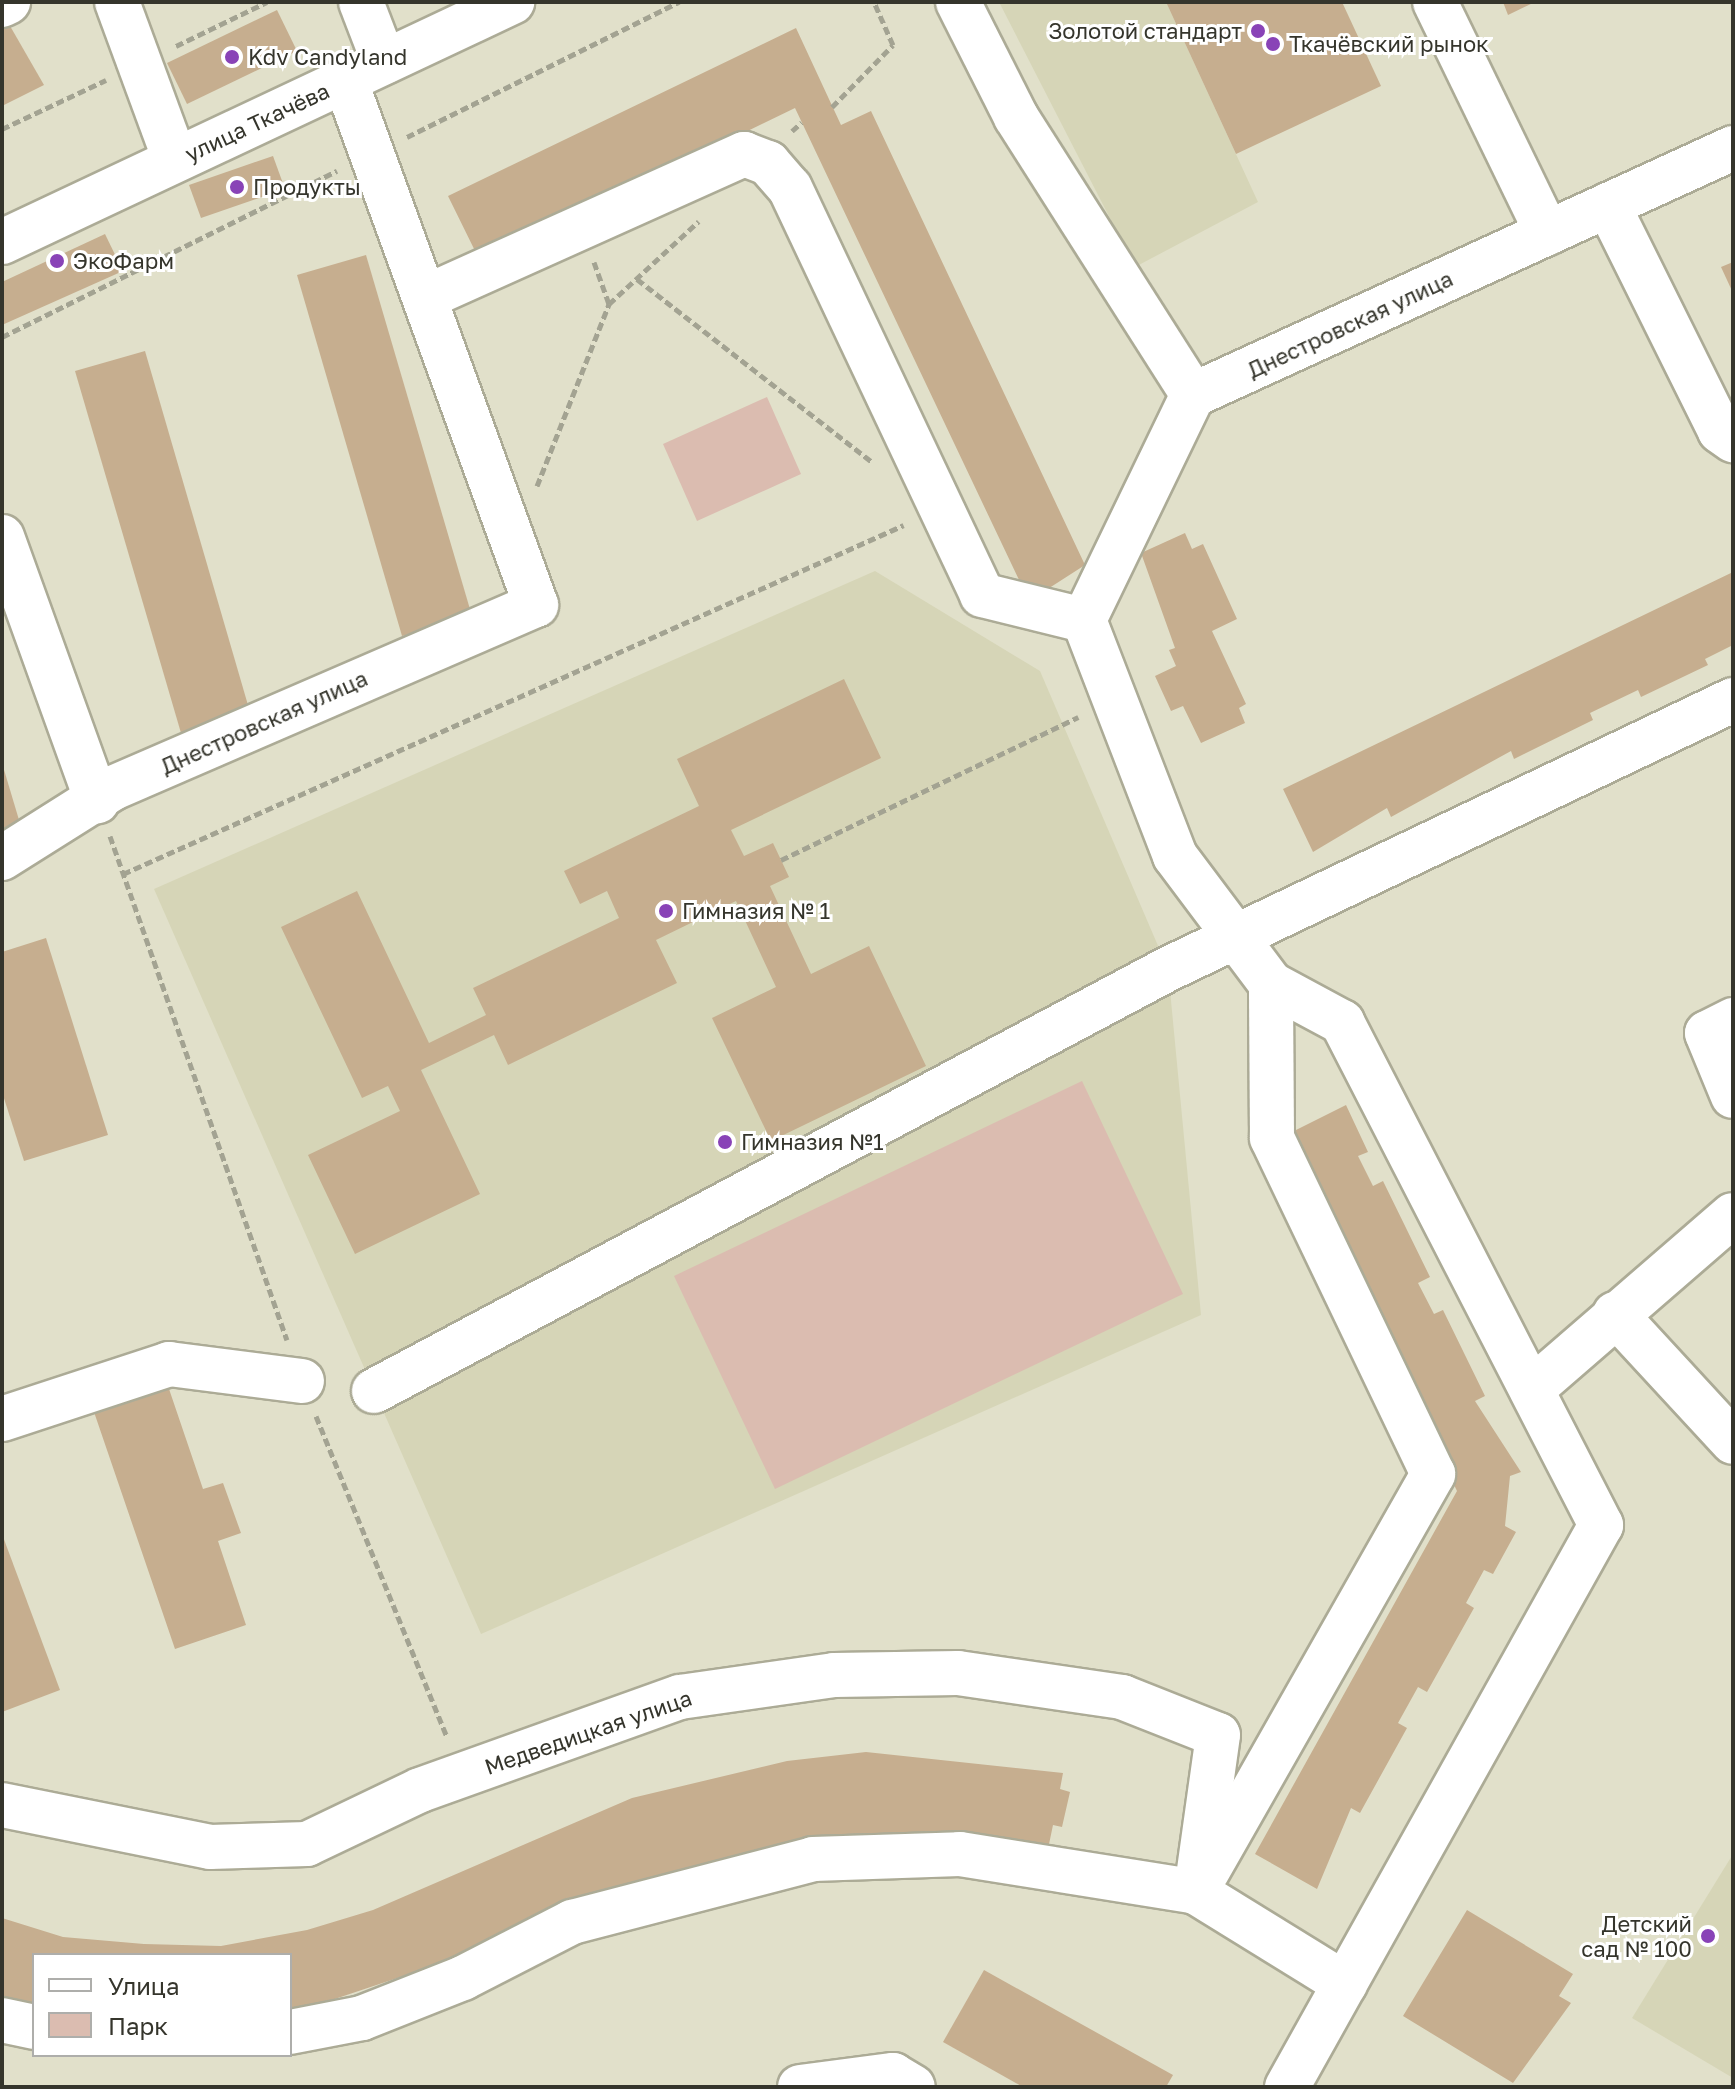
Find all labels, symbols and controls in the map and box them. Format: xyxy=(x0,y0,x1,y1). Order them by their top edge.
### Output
place label: Золотой стандарт xyxy=(1048,18,1242,44)
marker: Золотой стандарт xyxy=(1249,22,1267,40)
place label: Ткачёвский рынок xyxy=(1289,31,1489,57)
marker: Ткачёвский рынок xyxy=(1264,35,1282,53)
place label: Kdv Candyland xyxy=(248,44,407,70)
marker: Kdv Candyland xyxy=(223,48,241,66)
street label: улица Ткачёва xyxy=(181,77,333,167)
place label: Продукты xyxy=(253,174,361,200)
marker: Продукты xyxy=(228,178,246,196)
place label: ЭкоФарм xyxy=(73,248,174,274)
marker: ЭкоФарм xyxy=(48,252,66,270)
street label: Днестровская улица xyxy=(1243,265,1457,383)
street label: Днестровская улица xyxy=(157,664,371,780)
place label: Гимназия № 1 xyxy=(682,898,830,924)
marker: Гимназия № 1 xyxy=(657,902,675,920)
place label: Гимназия №1 xyxy=(741,1129,884,1155)
marker: Гимназия №1 xyxy=(716,1133,734,1151)
street label: Медведицкая улица xyxy=(481,1684,695,1780)
place label: Детский сад № 100 xyxy=(1581,1910,1692,1962)
marker: Детский сад № 100 xyxy=(1699,1927,1717,1945)
legend xyxy=(32,1953,292,2057)
text: Улица xyxy=(108,1971,180,2000)
text: Парк xyxy=(108,2011,168,2040)

